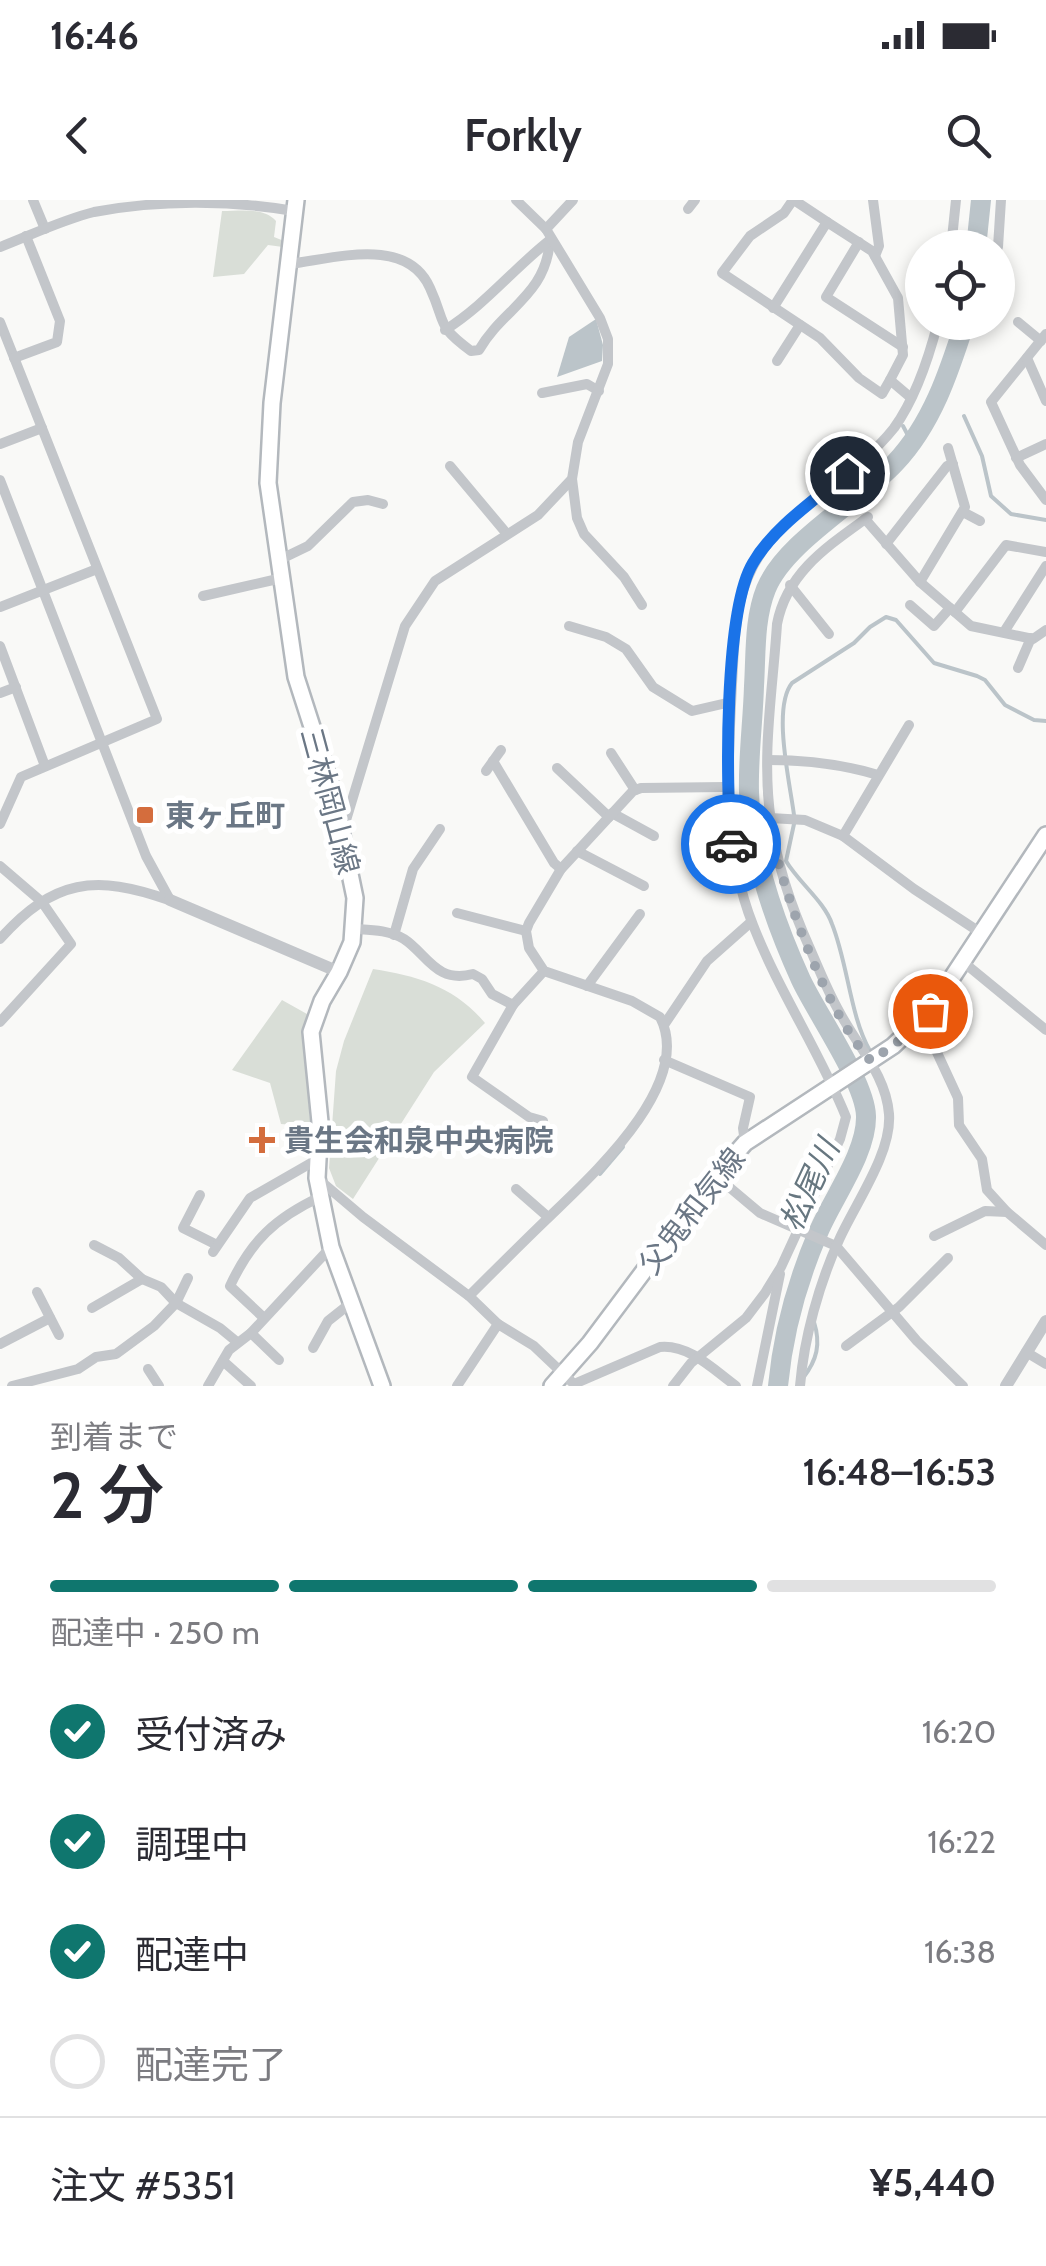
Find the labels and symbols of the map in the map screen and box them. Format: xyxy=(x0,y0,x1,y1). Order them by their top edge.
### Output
pin xyxy=(805,431,890,516)
street label: 三林岡山線 xyxy=(293,724,367,878)
courier xyxy=(681,794,781,894)
place label: 東ヶ丘町 xyxy=(165,797,285,834)
marker: 東ヶ丘町 xyxy=(134,804,156,826)
pin xyxy=(888,969,973,1054)
place label: 貴生会和泉中央病院 xyxy=(284,1122,554,1159)
marker: 貴生会和泉中央病院 xyxy=(249,1127,275,1153)
water label: 松尾川 xyxy=(771,1131,848,1237)
street label: 父鬼和気線 xyxy=(631,1141,753,1281)

